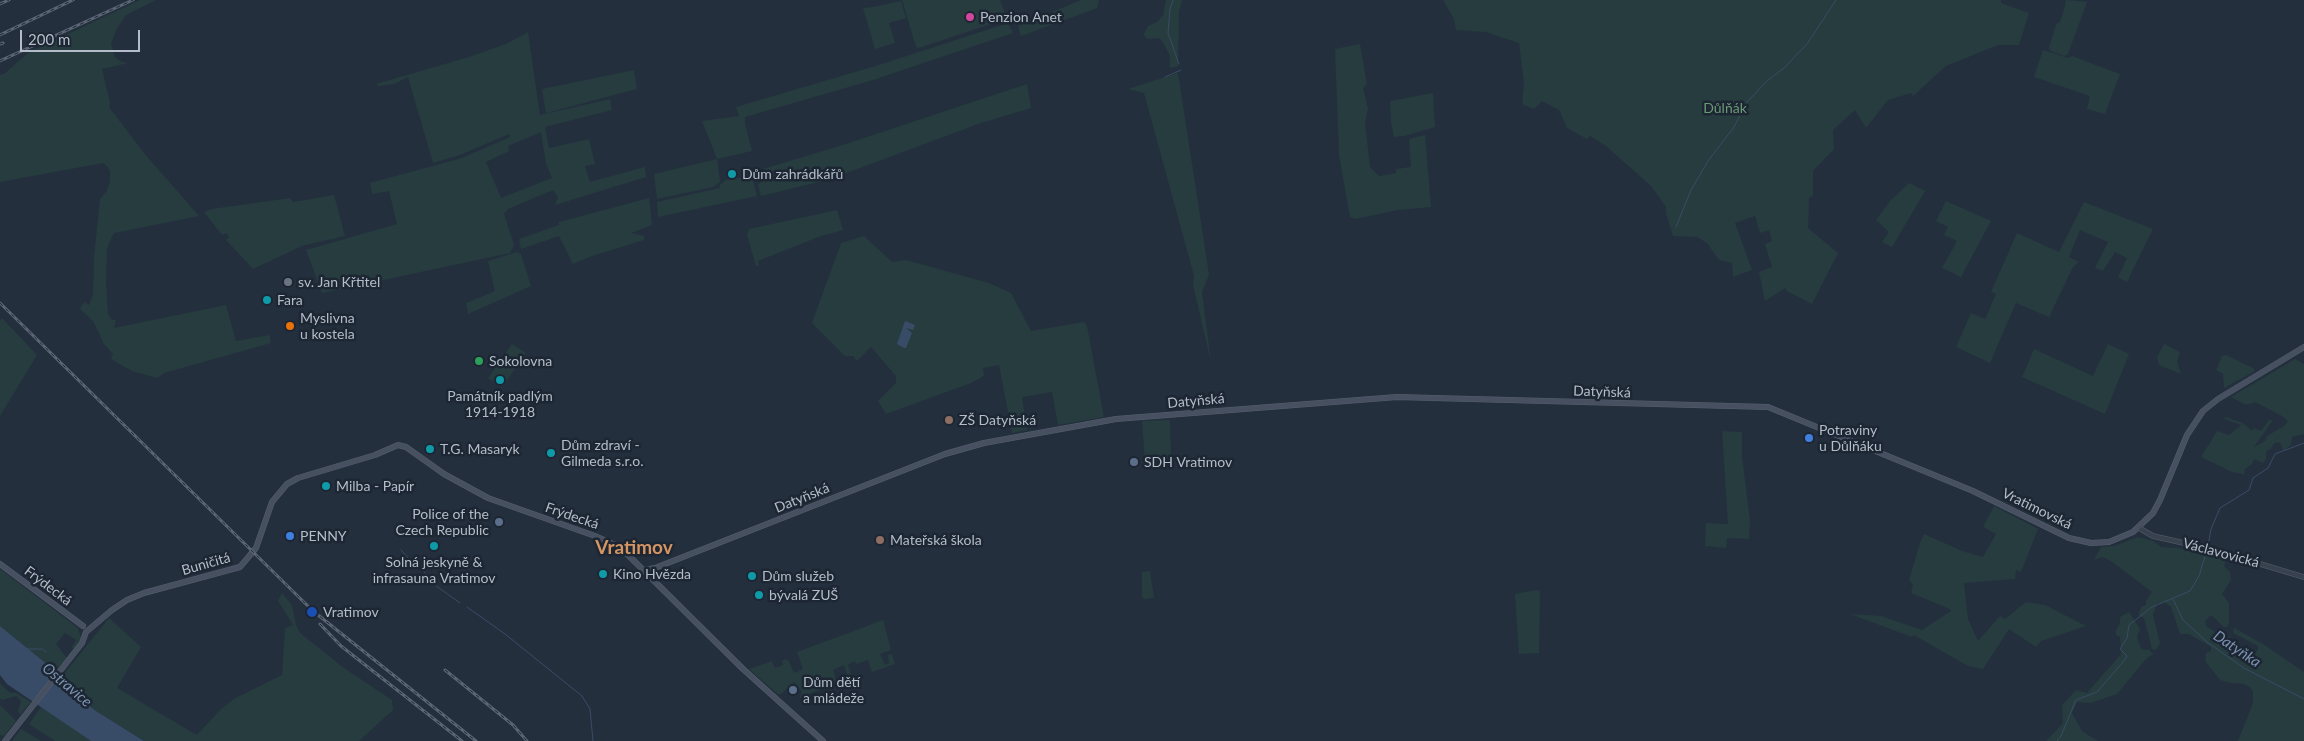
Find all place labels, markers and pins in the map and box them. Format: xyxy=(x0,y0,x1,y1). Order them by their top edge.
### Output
place label: Penzion Anet xyxy=(980,9,1062,25)
marker: Penzion Anet xyxy=(964,11,976,23)
place label: Dům zahrádkářů xyxy=(742,166,843,182)
marker: Dům zahrádkářů xyxy=(726,168,738,180)
place label: sv. Jan Křtitel xyxy=(298,274,380,290)
marker: sv. Jan Křtitel xyxy=(282,276,294,288)
place label: Fara xyxy=(277,292,303,308)
marker: Fara xyxy=(261,294,273,306)
place label: Myslivna u kostela xyxy=(300,310,355,342)
marker: Myslivna u kostela xyxy=(284,320,296,332)
place label: Sokolovna xyxy=(489,353,552,369)
marker: Sokolovna xyxy=(473,355,485,367)
marker: Památník padlým 1914-1918 xyxy=(494,374,506,386)
place label: Památník padlým 1914-1918 xyxy=(447,388,553,421)
place label: ZŠ Datyňská xyxy=(959,412,1036,428)
marker: ZŠ Datyňská xyxy=(943,414,955,426)
place label: Potraviny u Důlňáku xyxy=(1819,422,1882,454)
marker: Potraviny u Důlňáku xyxy=(1803,432,1815,444)
place label: Dům zdraví - Gilmeda s.r.o. xyxy=(561,437,644,470)
place label: T.G. Masaryk xyxy=(440,441,520,457)
marker: T.G. Masaryk xyxy=(424,443,436,455)
marker: Dům zdraví - Gilmeda s.r.o. xyxy=(545,447,557,459)
place label: SDH Vratimov xyxy=(1144,454,1232,470)
marker: SDH Vratimov xyxy=(1128,456,1140,468)
place label: Milba - Papír xyxy=(336,478,414,494)
marker: Milba - Papír xyxy=(320,480,332,492)
place label: Police of the Czech Republic xyxy=(395,506,489,538)
marker: Police of the Czech Republic xyxy=(493,516,505,528)
place label: PENNY xyxy=(300,528,347,544)
marker: PENNY xyxy=(284,530,296,542)
place label: Mateřská škola xyxy=(890,532,982,548)
marker: Mateřská škola xyxy=(874,534,886,546)
marker: Solná jeskyně & infrasauna Vratimov xyxy=(428,540,440,552)
place label: Solná jeskyně & infrasauna Vratimov xyxy=(373,554,495,586)
place label: Kino Hvězda xyxy=(613,566,691,582)
marker: Kino Hvězda xyxy=(597,568,609,580)
place label: Dům služeb xyxy=(762,568,834,584)
marker: Dům služeb xyxy=(746,570,758,582)
place label: bývalá ZUŠ xyxy=(769,587,838,603)
marker: bývalá ZUŠ xyxy=(753,589,765,601)
place label: Vratimov xyxy=(323,604,379,620)
marker: Vratimov xyxy=(305,605,319,619)
place label: Dům dětí a mládeže xyxy=(803,674,864,706)
marker: Dům dětí a mládeže xyxy=(787,684,799,696)

